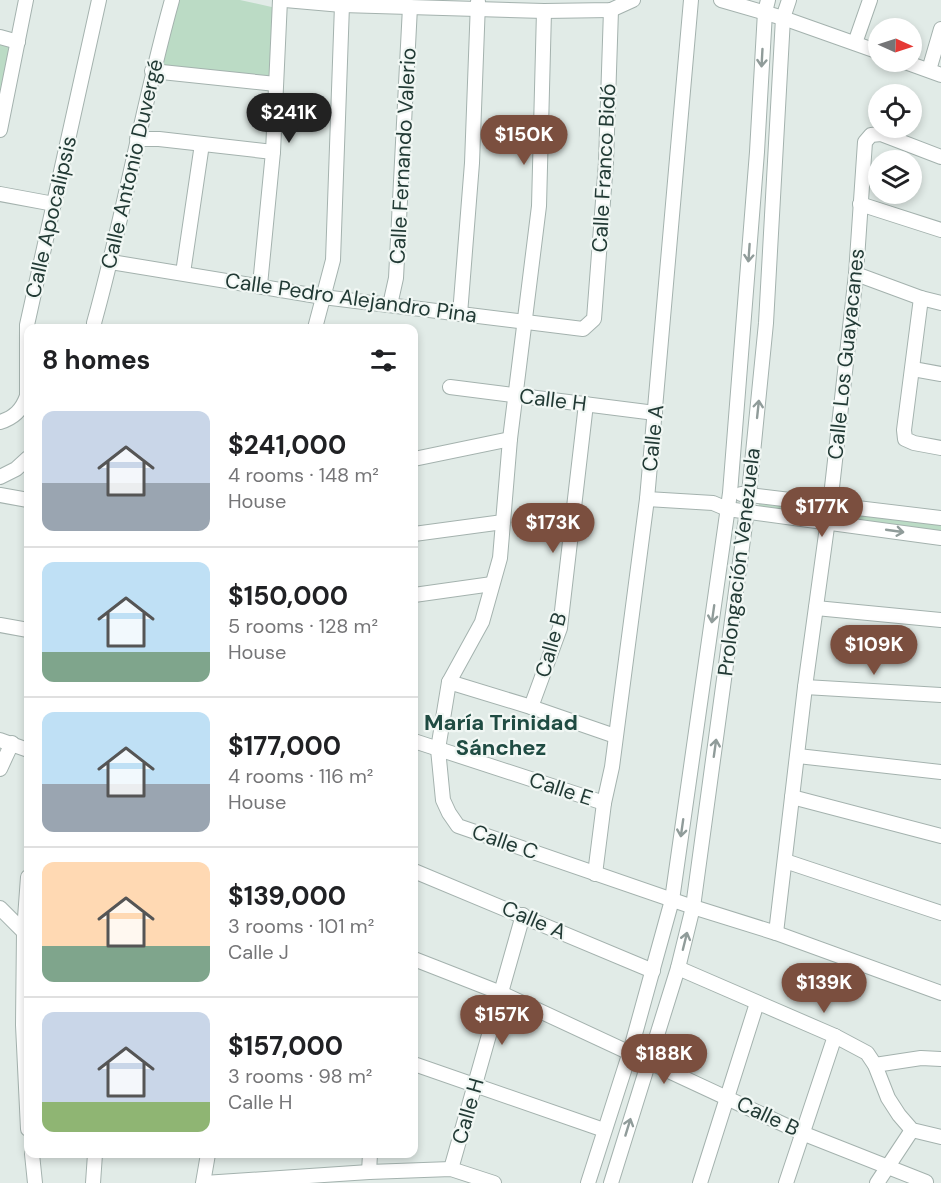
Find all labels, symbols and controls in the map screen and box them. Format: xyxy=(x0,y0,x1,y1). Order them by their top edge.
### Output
north arrow xyxy=(868,18,922,72)
map controls xyxy=(868,18,922,204)
street label: Calle Fernando Valerio xyxy=(383,47,423,265)
one-way arrow xyxy=(757,48,768,68)
street label: Calle Antonio Duvergé xyxy=(94,56,170,272)
street label: Calle Franco Bidó xyxy=(586,83,622,253)
button: locate xyxy=(868,84,922,138)
pin: $241K xyxy=(247,93,331,144)
text: $241K xyxy=(261,99,317,125)
pin: $150K xyxy=(482,115,566,166)
text: $150K xyxy=(495,121,553,147)
street label: Calle Apocalipsis xyxy=(19,133,83,301)
button: layers xyxy=(868,150,922,204)
one-way arrow xyxy=(743,242,754,262)
street label: Calle Los Guayacanes xyxy=(821,247,871,461)
street label: Calle Pedro Alejandro Pina xyxy=(223,266,479,330)
text: 8 homes xyxy=(42,343,150,377)
icon: filters xyxy=(367,344,400,377)
street label: Calle H xyxy=(518,382,588,418)
one-way arrow xyxy=(752,399,763,419)
street label: Calle A xyxy=(636,403,670,473)
text: $241,000 xyxy=(228,428,346,462)
icon: home xyxy=(90,435,162,507)
street label: Prolongación Venezuela xyxy=(711,446,767,678)
text: 4 rooms · 148 m² xyxy=(228,462,379,488)
pin: $177K xyxy=(780,487,864,538)
text: House xyxy=(228,488,286,514)
text: $177K xyxy=(795,493,849,519)
pin: $173K xyxy=(511,503,595,554)
text: $173K xyxy=(525,509,581,535)
one-way arrow xyxy=(884,526,904,537)
text: $150,000 xyxy=(228,579,348,613)
icon: home xyxy=(90,586,162,658)
one-way arrow xyxy=(707,603,718,623)
street label: Calle B xyxy=(528,609,574,681)
text: 5 rooms · 128 m² xyxy=(228,613,378,639)
pin: $109K xyxy=(832,625,916,676)
text: $109K xyxy=(844,631,904,657)
text: House xyxy=(228,639,286,665)
district label: María Trinidad Sánchez xyxy=(424,708,578,762)
text: $177,000 xyxy=(228,729,341,763)
icon: home xyxy=(90,736,162,808)
one-way arrow xyxy=(709,739,720,758)
text: 4 rooms · 116 m² xyxy=(228,763,373,789)
street label: Calle E xyxy=(526,766,596,812)
text: House xyxy=(228,789,286,815)
one-way arrow xyxy=(677,817,688,837)
street label: Calle C xyxy=(468,818,542,866)
text: $139,000 xyxy=(228,879,346,913)
icon: home xyxy=(90,886,162,958)
street label: Calle A xyxy=(498,894,570,946)
text: 3 rooms · 101 m² xyxy=(228,913,374,939)
one-way arrow xyxy=(679,931,691,950)
text: Calle J xyxy=(228,939,289,965)
pin: $139K xyxy=(782,963,866,1014)
text: $139K xyxy=(796,969,852,995)
pin: $157K xyxy=(460,995,544,1046)
text: $157K xyxy=(474,1001,530,1027)
text: $157,000 xyxy=(228,1029,343,1063)
pin: $188K xyxy=(622,1034,706,1085)
icon: home xyxy=(90,1036,162,1108)
text: $188K xyxy=(635,1040,693,1066)
text: 3 rooms · 98 m² xyxy=(228,1063,372,1089)
street label: Calle H xyxy=(445,1075,491,1147)
text: Calle H xyxy=(228,1089,292,1115)
street label: Calle B xyxy=(732,1089,804,1143)
one-way arrow xyxy=(623,1118,634,1137)

